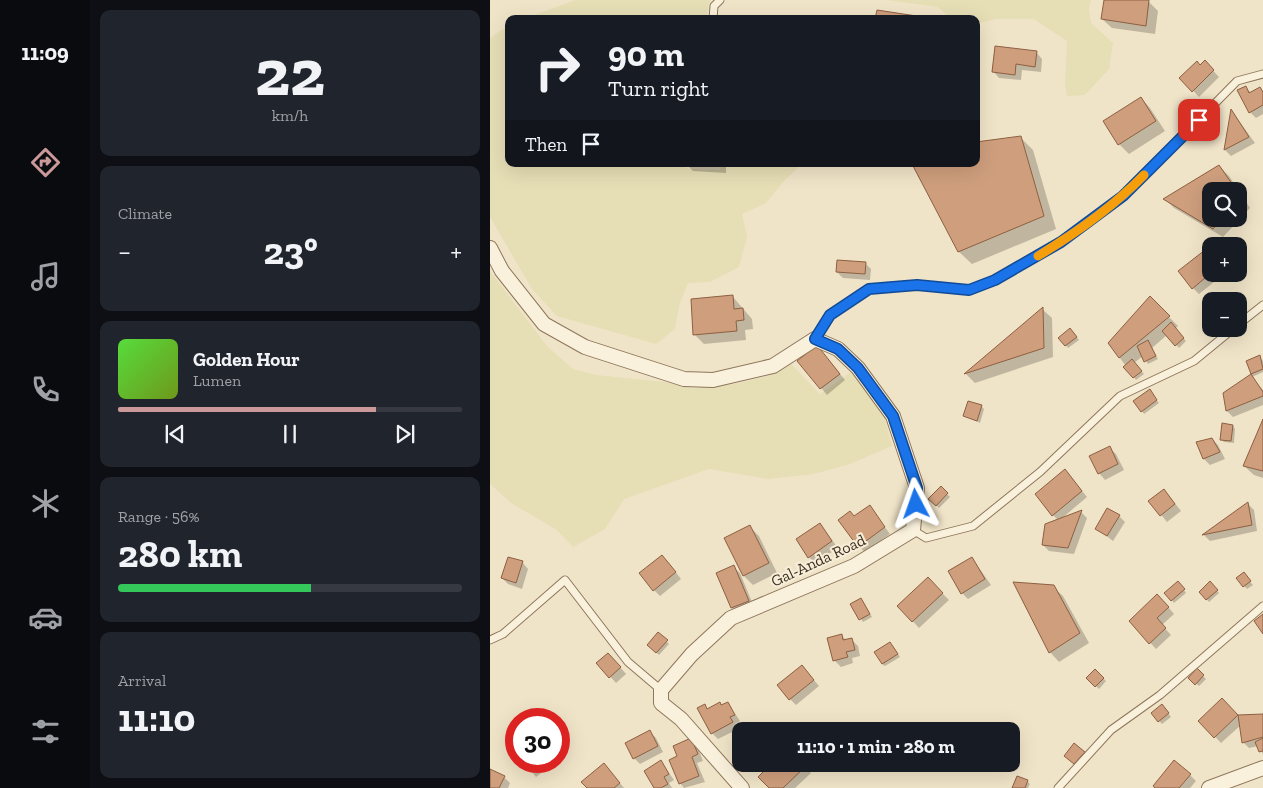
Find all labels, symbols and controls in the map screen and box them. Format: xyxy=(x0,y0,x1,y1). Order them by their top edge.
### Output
text: 90 m xyxy=(608,33,684,75)
text: 22 xyxy=(255,34,325,112)
icon: right xyxy=(525,35,590,100)
text: 11:09 xyxy=(21,39,69,66)
text: Turn right xyxy=(608,75,709,102)
pin xyxy=(1178,99,1220,141)
text: km/h xyxy=(272,106,308,125)
icon: arrive xyxy=(1185,106,1213,134)
icon: arrive xyxy=(577,130,605,158)
text: Then xyxy=(525,133,567,156)
icon: directions xyxy=(28,145,63,180)
map controls xyxy=(1202,182,1247,337)
button: search xyxy=(1202,182,1247,227)
text: Climate xyxy=(118,204,172,223)
text: 23° xyxy=(263,228,318,274)
text: − xyxy=(118,235,131,268)
text: + xyxy=(450,235,462,268)
button: + xyxy=(1202,237,1247,282)
icon: music xyxy=(28,259,63,294)
button: − xyxy=(1202,292,1247,337)
text: Golden Hour xyxy=(193,348,300,371)
text: Lumen xyxy=(193,371,241,390)
icon: phone xyxy=(28,372,63,407)
icon: previous xyxy=(161,420,189,448)
icon: pause xyxy=(276,420,304,448)
icon: next xyxy=(391,420,419,448)
position arrow xyxy=(889,477,941,529)
icon: climate xyxy=(28,486,63,521)
text: Range · 56% xyxy=(118,507,200,526)
street label: Gal-Anda Road xyxy=(768,530,869,591)
text: 280 km xyxy=(118,531,242,577)
icon: car xyxy=(28,600,63,635)
text: Arrival xyxy=(118,671,166,690)
text: 11:10 xyxy=(118,695,195,741)
speed limit sign: 30 xyxy=(505,708,570,773)
icon: filters xyxy=(28,714,63,749)
text: 11:10 · 1 min · 280 m xyxy=(797,735,955,758)

